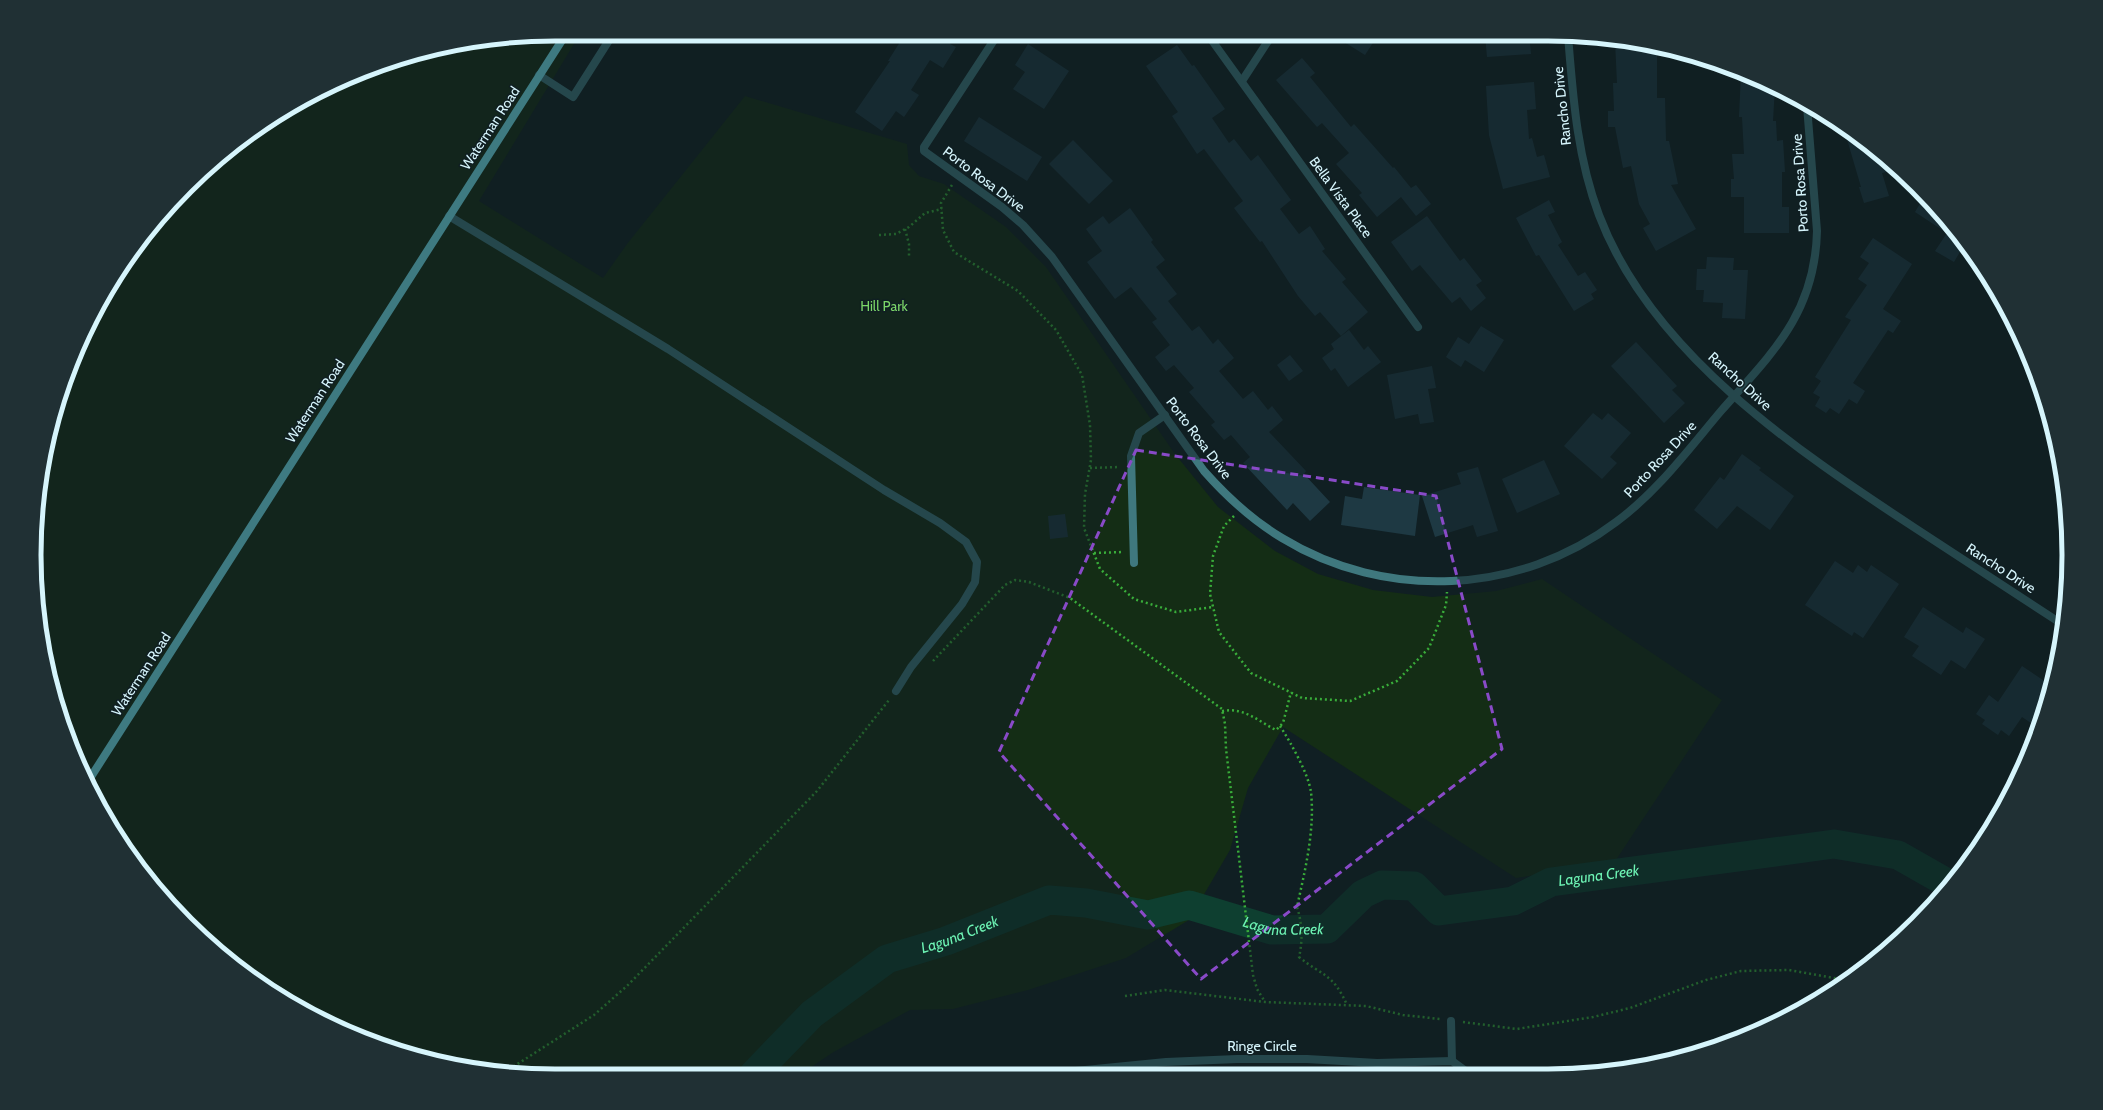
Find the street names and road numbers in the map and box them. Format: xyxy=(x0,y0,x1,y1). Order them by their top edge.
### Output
street label: Rancho Drive xyxy=(1549,66,1575,146)
street label: Waterman Road xyxy=(456,83,524,173)
street label: Porto Rosa Drive xyxy=(1788,133,1812,233)
street label: Porto Rosa Drive xyxy=(939,142,1029,216)
street label: Bella Vista Place xyxy=(1306,153,1376,241)
street label: Rancho Drive xyxy=(1705,348,1775,414)
street label: Waterman Road xyxy=(281,356,349,446)
street label: Porto Rosa Drive xyxy=(1162,393,1236,483)
street label: Porto Rosa Drive xyxy=(1620,417,1700,501)
street label: Rancho Drive xyxy=(1963,539,2039,597)
street label: Waterman Road xyxy=(107,629,175,719)
street label: Ringe Circle xyxy=(1227,1037,1297,1055)

